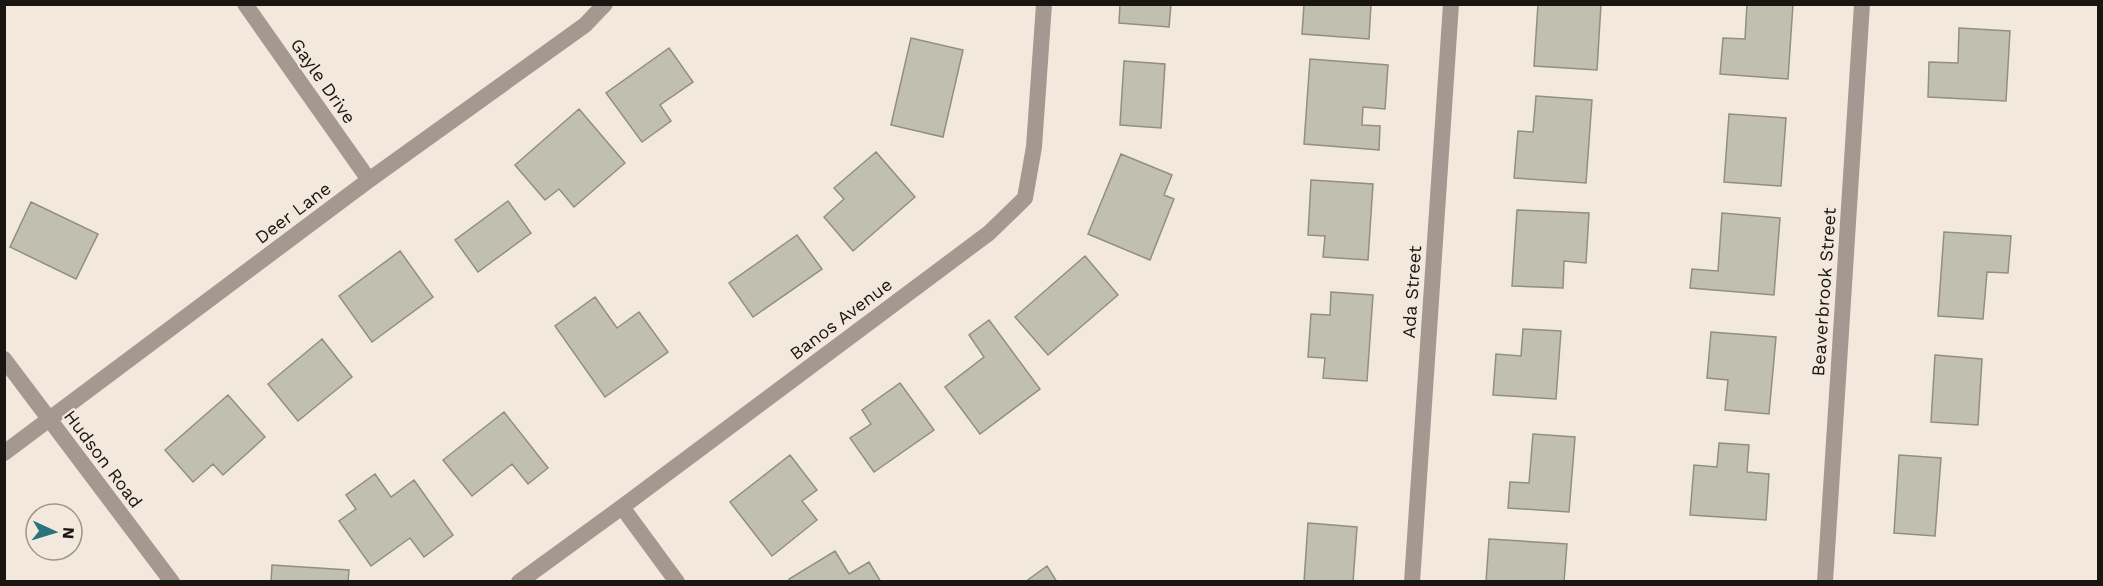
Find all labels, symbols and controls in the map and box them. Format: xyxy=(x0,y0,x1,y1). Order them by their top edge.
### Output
street label: Gayle Drive xyxy=(286,34,360,127)
street label: Deer Lane xyxy=(251,177,335,248)
street label: Beaverbrook Street xyxy=(1807,206,1840,377)
street label: Ada Street xyxy=(1398,244,1425,339)
street label: Banos Avenue xyxy=(785,273,896,364)
street label: Hudson Road xyxy=(60,406,147,512)
north arrow xyxy=(24,502,84,562)
text: N xyxy=(59,526,78,540)

